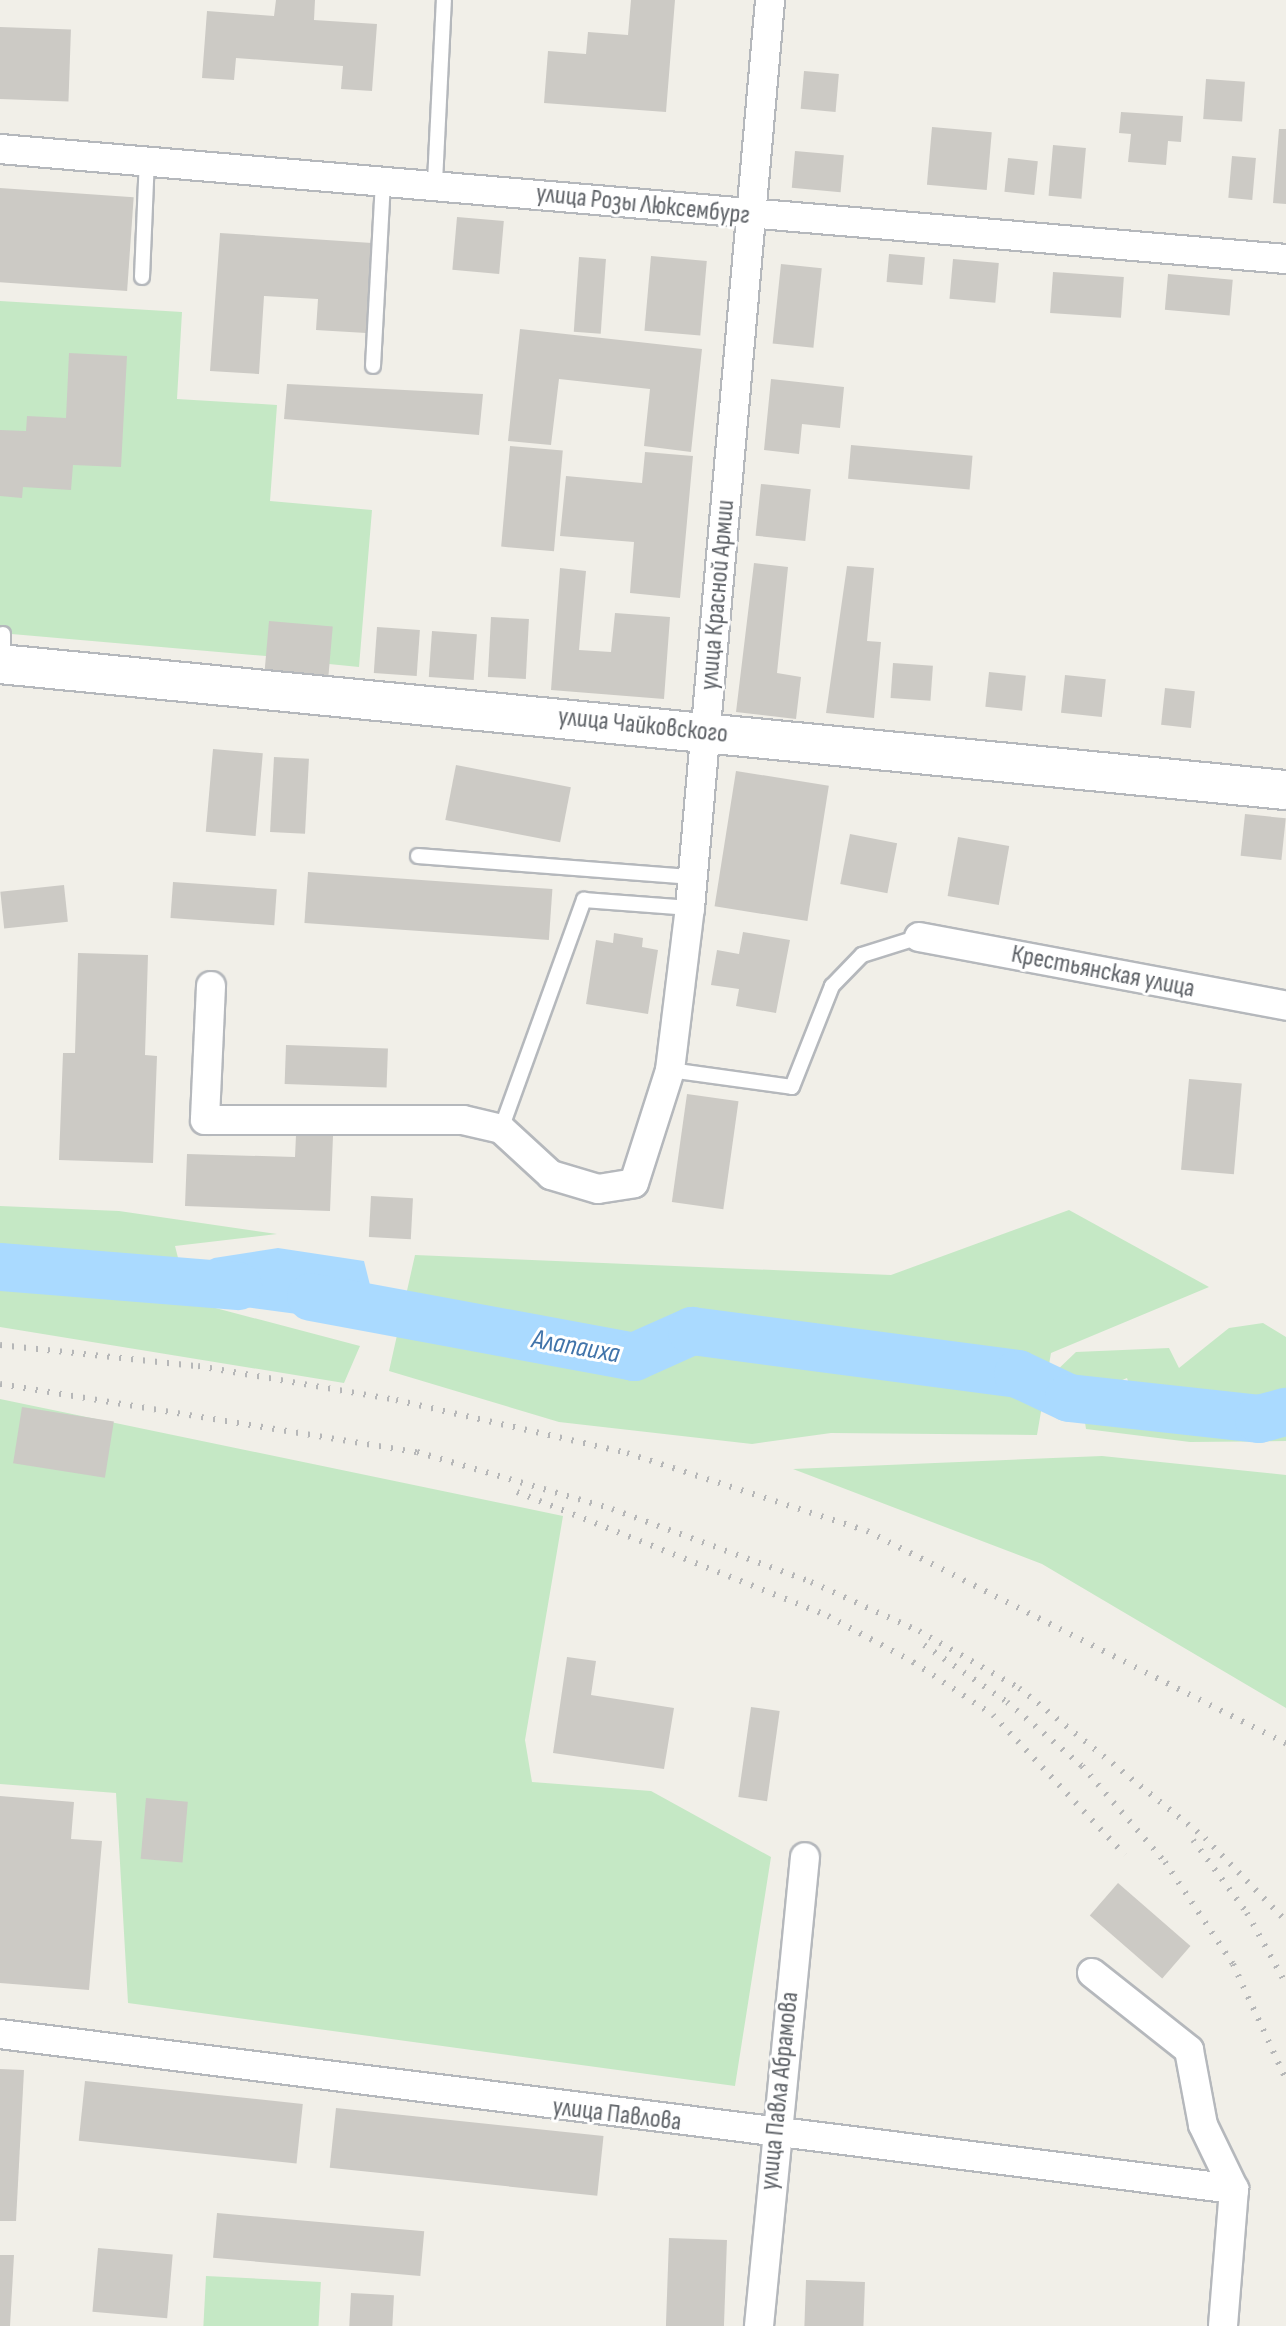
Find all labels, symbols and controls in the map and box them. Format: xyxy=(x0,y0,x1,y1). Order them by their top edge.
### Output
street label: улица Розы Люксембург xyxy=(535,178,751,232)
street label: улица Красной Армии xyxy=(694,499,742,691)
street label: улица Чайковского xyxy=(557,702,729,750)
street label: Крестьянская улица xyxy=(1009,939,1197,1005)
water label: Алапаиха xyxy=(529,1323,623,1371)
street label: улица Павла Абрамова xyxy=(754,1990,806,2192)
street label: улица Павлова xyxy=(551,2092,683,2138)

